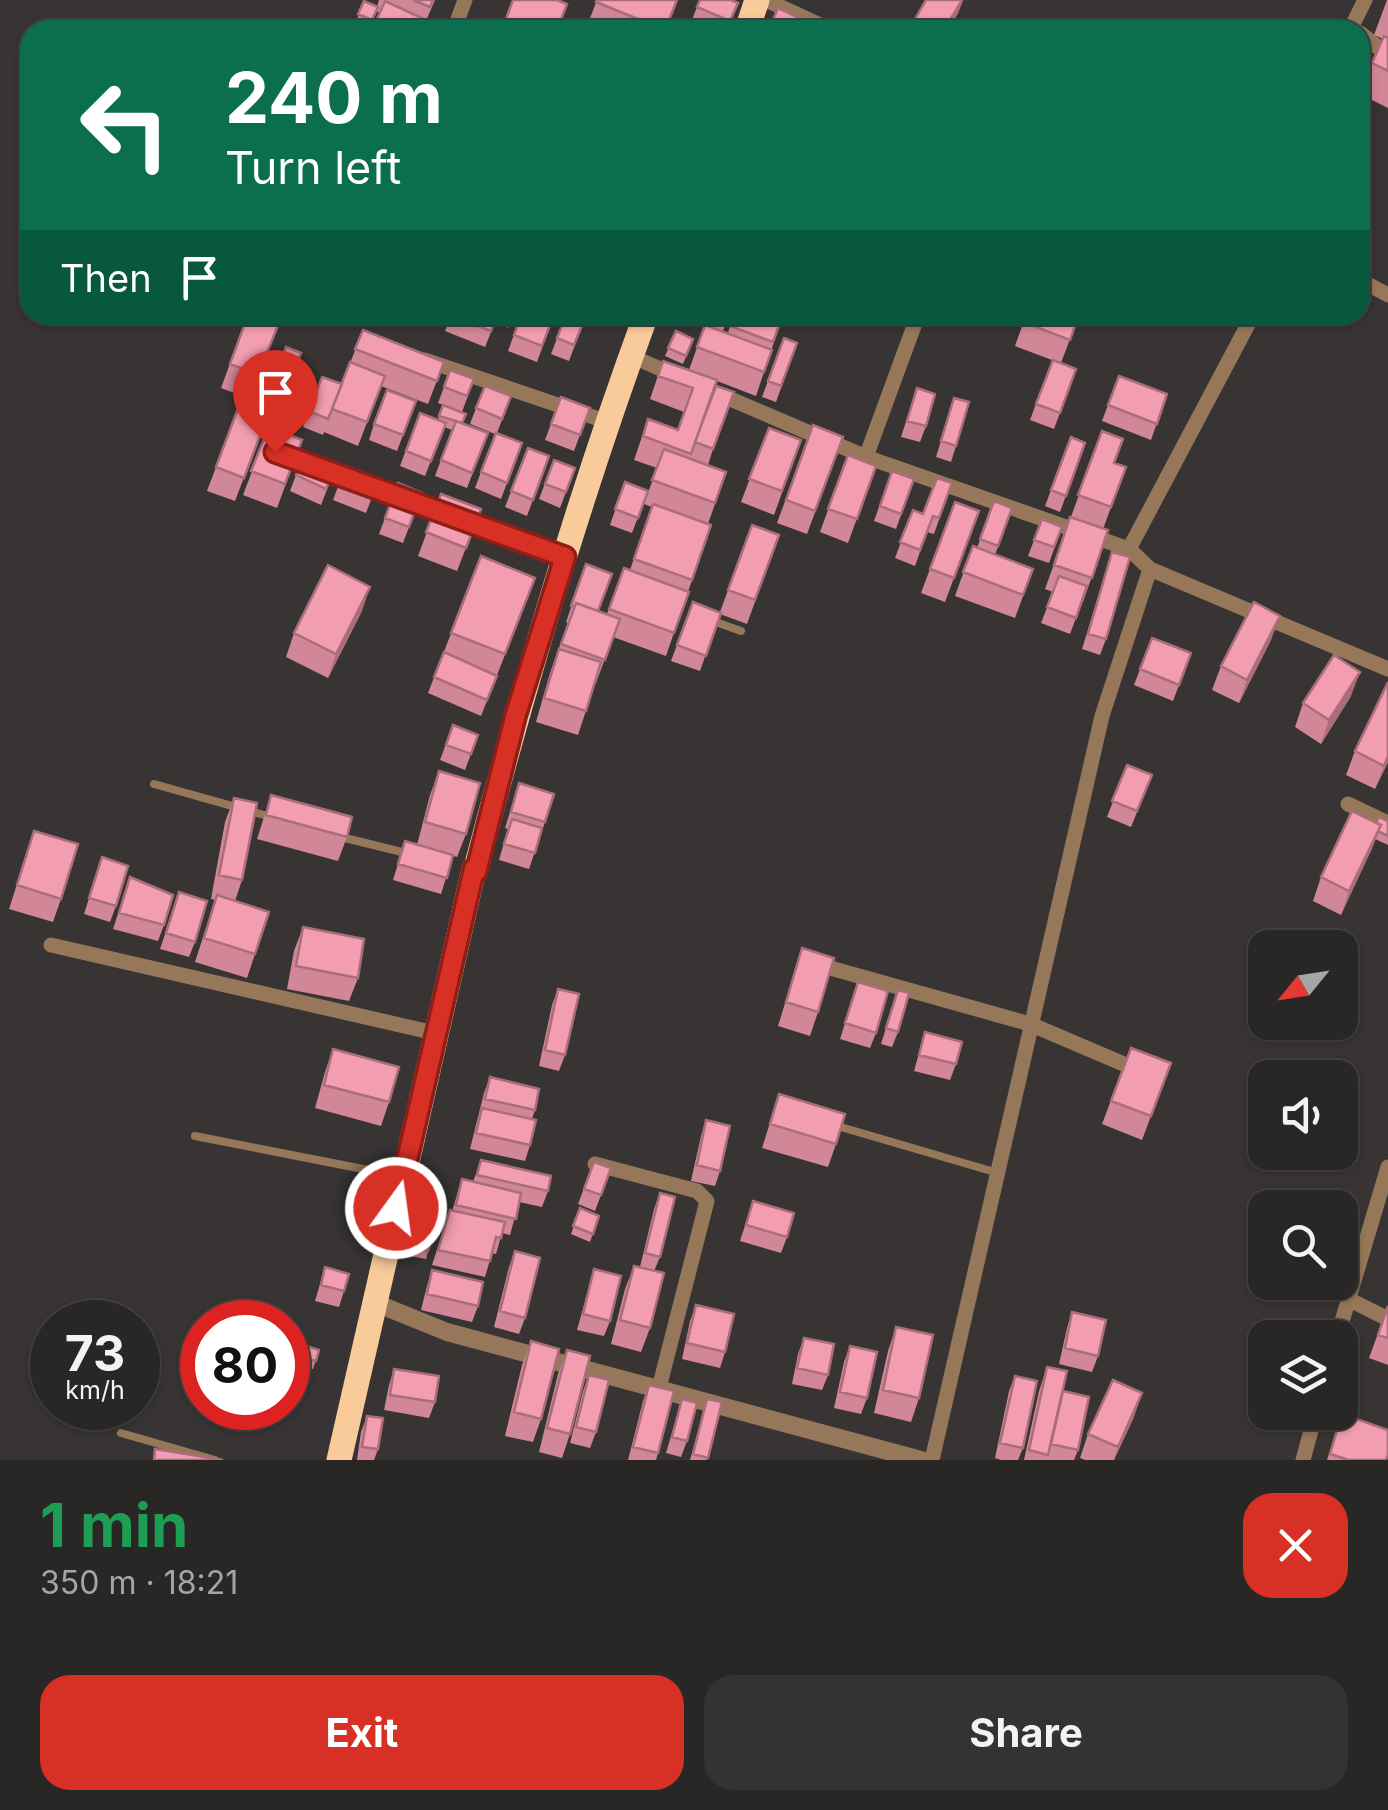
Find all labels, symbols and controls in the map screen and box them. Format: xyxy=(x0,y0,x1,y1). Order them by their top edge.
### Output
text: 240 m xyxy=(225,55,443,140)
icon: left xyxy=(60,60,190,190)
text: Turn left xyxy=(225,140,401,195)
icon: arrive xyxy=(172,250,227,305)
text: Then xyxy=(60,255,152,301)
pin xyxy=(233,350,318,453)
icon: arrive xyxy=(248,365,303,420)
north arrow xyxy=(1248,930,1358,1040)
map controls xyxy=(1248,930,1358,1430)
button: sound xyxy=(1248,1060,1358,1170)
position arrow xyxy=(344,1156,448,1260)
button: search xyxy=(1248,1190,1358,1300)
speed limit sign: 80 xyxy=(180,1300,310,1430)
button: layers xyxy=(1248,1320,1358,1430)
text: 73 xyxy=(65,1323,125,1383)
text: km/h xyxy=(65,1375,125,1405)
text: 1 min xyxy=(40,1489,188,1561)
button: close xyxy=(1243,1493,1348,1598)
text: 350 m · 18:21 xyxy=(40,1563,238,1602)
button: Exit xyxy=(40,1675,684,1790)
button: Share xyxy=(704,1675,1348,1790)

